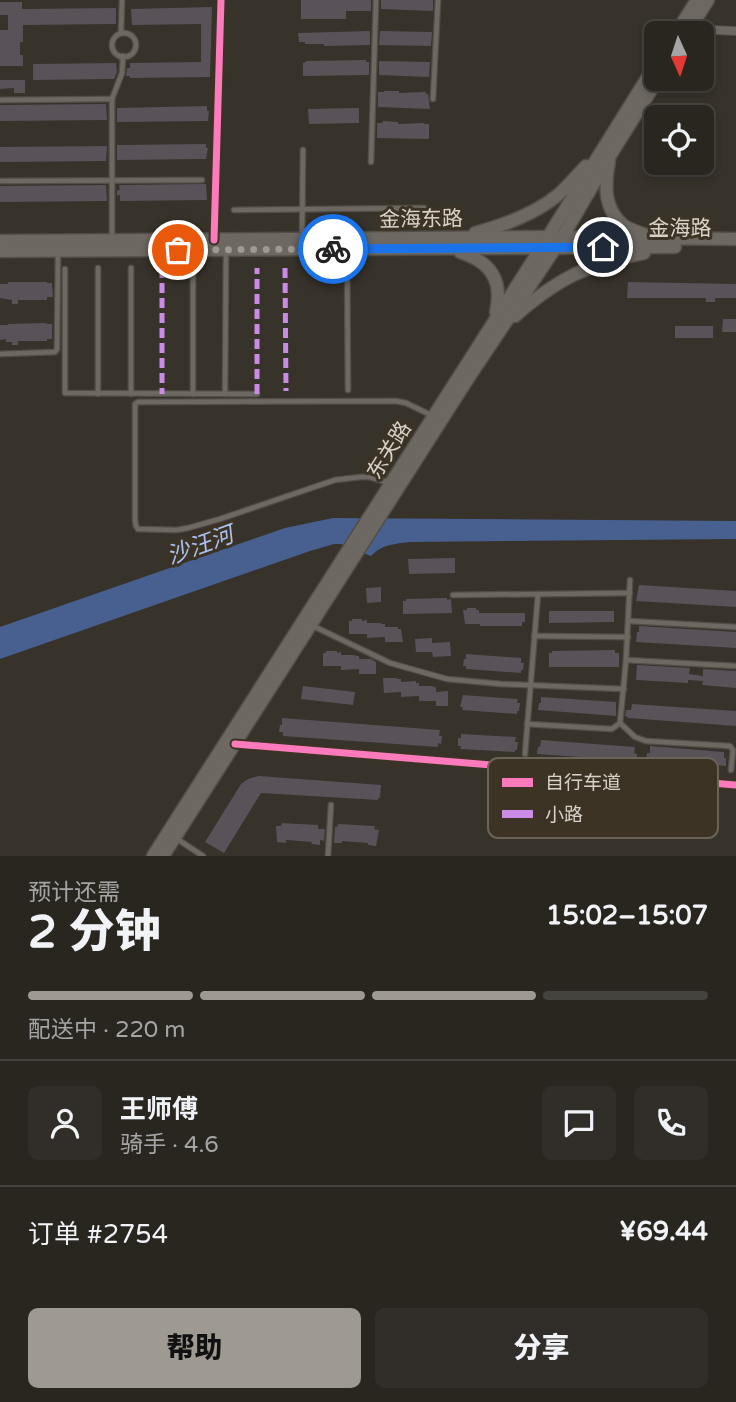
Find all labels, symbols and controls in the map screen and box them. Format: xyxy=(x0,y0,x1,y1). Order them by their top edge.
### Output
north arrow xyxy=(644,21,714,91)
map controls xyxy=(644,21,714,175)
button: locate xyxy=(644,105,714,175)
street label: 金海东路 xyxy=(379,206,463,233)
courier xyxy=(298,214,368,284)
street label: 金海路 xyxy=(649,216,712,241)
pin xyxy=(573,217,633,277)
pin xyxy=(148,220,208,280)
icon: home xyxy=(584,228,622,266)
icon: bike xyxy=(314,230,352,268)
icon: bag xyxy=(159,231,197,269)
street label: 东关路 xyxy=(362,417,417,484)
water label: 沙汪河 xyxy=(163,520,241,571)
legend xyxy=(488,758,718,838)
text: 自行车道 xyxy=(545,772,621,794)
text: 小路 xyxy=(545,804,583,826)
text: 预计还需 xyxy=(28,879,120,907)
text: 15:02–15:07 xyxy=(546,900,708,931)
text: 2 分钟 xyxy=(28,905,161,960)
text: 配送中 · 220 m xyxy=(28,1016,185,1044)
button: person xyxy=(28,1086,102,1160)
button: chat xyxy=(542,1086,616,1160)
button: phone xyxy=(634,1086,708,1160)
text: 王师傅 xyxy=(120,1094,198,1125)
text: 骑手 · 4.6 xyxy=(120,1131,219,1159)
text: ¥69.44 xyxy=(619,1216,708,1247)
text: 订单 #2754 xyxy=(28,1219,168,1250)
button: 帮助 xyxy=(28,1308,361,1388)
button: 分享 xyxy=(375,1308,708,1388)

